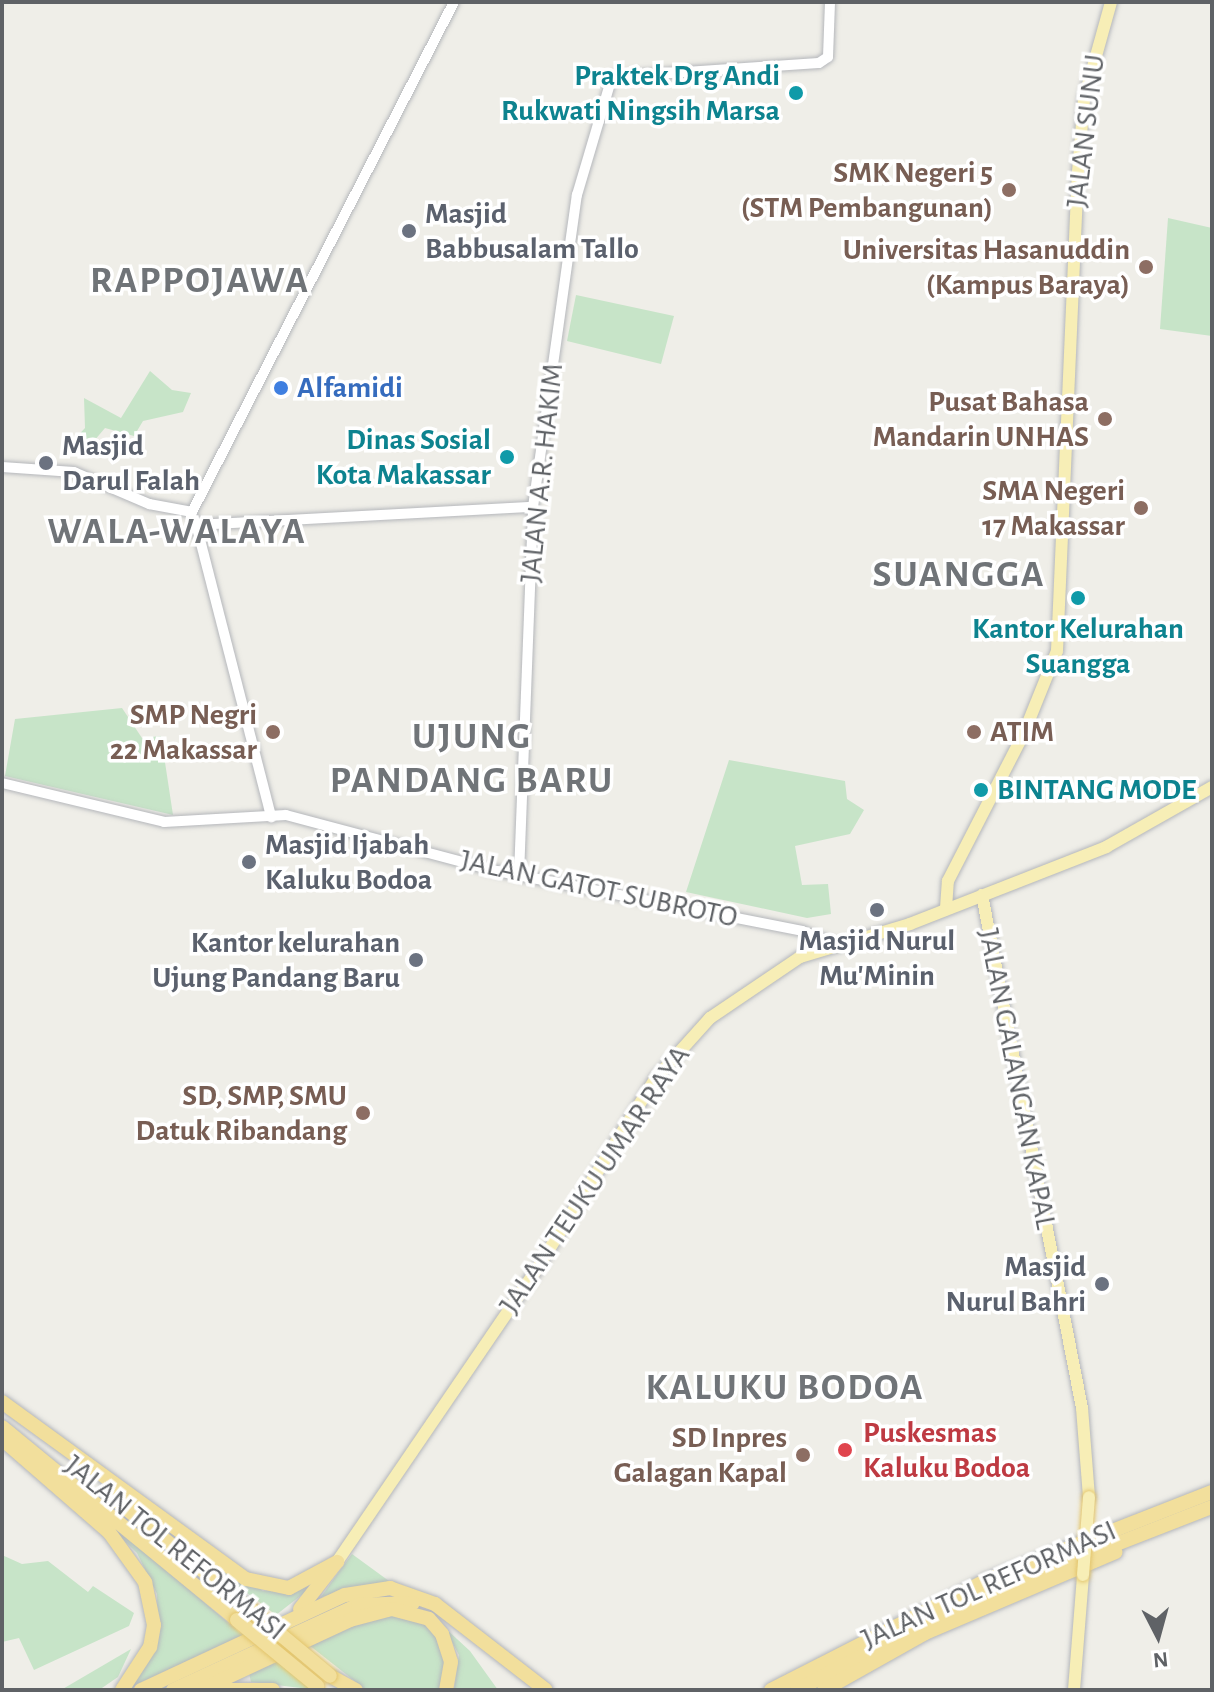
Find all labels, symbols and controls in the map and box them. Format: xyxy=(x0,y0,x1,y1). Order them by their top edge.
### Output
street label: JALAN SUNU xyxy=(1059,52,1113,210)
place label: Praktek Drg Andi Rukwati Ningsih Marsa xyxy=(501,58,780,128)
marker: Praktek Drg Andi Rukwati Ningsih Marsa xyxy=(787,84,805,102)
place label: SMK Negeri 5 (STM Pembangunan) xyxy=(741,155,993,226)
marker: SMK Negeri 5 (STM Pembangunan) xyxy=(1000,181,1018,199)
place label: Masjid Babbusalam Tallo xyxy=(425,196,639,266)
marker: Masjid Babbusalam Tallo xyxy=(400,222,418,240)
place label: Universitas Hasanuddin (Kampus Baraya) xyxy=(843,232,1130,302)
marker: Universitas Hasanuddin (Kampus Baraya) xyxy=(1137,258,1155,276)
district label: RAPPOJAWA xyxy=(90,259,310,305)
street label: JALAN A.R. HAKIM xyxy=(513,361,571,585)
place label: Alfamidi xyxy=(297,370,403,406)
marker: Alfamidi xyxy=(272,379,290,397)
place label: Pusat Bahasa Mandarin UNHAS xyxy=(873,384,1089,454)
marker: Pusat Bahasa Mandarin UNHAS xyxy=(1096,410,1114,428)
place label: Dinas Sosial Kota Makassar xyxy=(316,422,491,492)
place label: Masjid Darul Falah xyxy=(62,428,200,498)
marker: Dinas Sosial Kota Makassar xyxy=(498,448,516,466)
marker: Masjid Darul Falah xyxy=(37,454,55,472)
place label: SMA Negeri 17 Makassar xyxy=(982,473,1125,544)
marker: SMA Negeri 17 Makassar xyxy=(1132,499,1150,517)
district label: WALA-WALAYA xyxy=(47,510,307,556)
district label: SUANGGA xyxy=(872,553,1046,599)
marker: Kantor Kelurahan Suangga xyxy=(1069,589,1087,607)
place label: Kantor Kelurahan Suangga xyxy=(972,611,1184,682)
place label: SMP Negri 22 Makassar xyxy=(110,697,257,768)
place label: ATIM xyxy=(990,714,1054,750)
district label: UJUNG PANDANG BARU xyxy=(330,715,614,804)
marker: SMP Negri 22 Makassar xyxy=(264,723,282,741)
marker: ATIM xyxy=(965,723,983,741)
place label: BINTANG MODE xyxy=(997,772,1196,808)
marker: BINTANG MODE xyxy=(972,781,990,799)
place label: Masjid Ijabah Kaluku Bodoa xyxy=(265,827,432,898)
street label: JALAN GATOT SUBROTO xyxy=(457,842,741,936)
marker: Masjid Ijabah Kaluku Bodoa xyxy=(240,853,258,871)
marker: Masjid Nurul Mu'Minin xyxy=(868,901,886,919)
place label: Masjid Nurul Mu'Minin xyxy=(799,923,955,994)
place label: Kantor kelurahan Ujung Pandang Baru xyxy=(152,925,400,996)
street label: JALAN GALANGAN KAPAL xyxy=(970,926,1064,1232)
marker: Kantor kelurahan Ujung Pandang Baru xyxy=(407,951,425,969)
street label: JALAN TEUKU UMAR RAYA xyxy=(492,1039,698,1321)
place label: SD, SMP, SMU Datuk Ribandang xyxy=(136,1078,347,1148)
marker: SD, SMP, SMU Datuk Ribandang xyxy=(354,1104,372,1122)
place label: Masjid Nurul Bahri xyxy=(945,1249,1086,1320)
marker: Masjid Nurul Bahri xyxy=(1093,1275,1111,1293)
district label: KALUKU BODOA xyxy=(645,1366,925,1412)
place label: Puskesmas Kaluku Bodoa xyxy=(863,1415,1030,1486)
place label: SD Inpres Galagan Kapal xyxy=(614,1420,787,1490)
marker: Puskesmas Kaluku Bodoa xyxy=(834,1439,856,1461)
marker: SD Inpres Galagan Kapal xyxy=(794,1446,812,1464)
street label: JALAN TOL REFORMASI xyxy=(57,1448,293,1648)
street label: JALAN TOL REFORMASI xyxy=(856,1513,1122,1657)
north arrow xyxy=(1118,1596,1198,1676)
text: N xyxy=(1152,1648,1169,1672)

